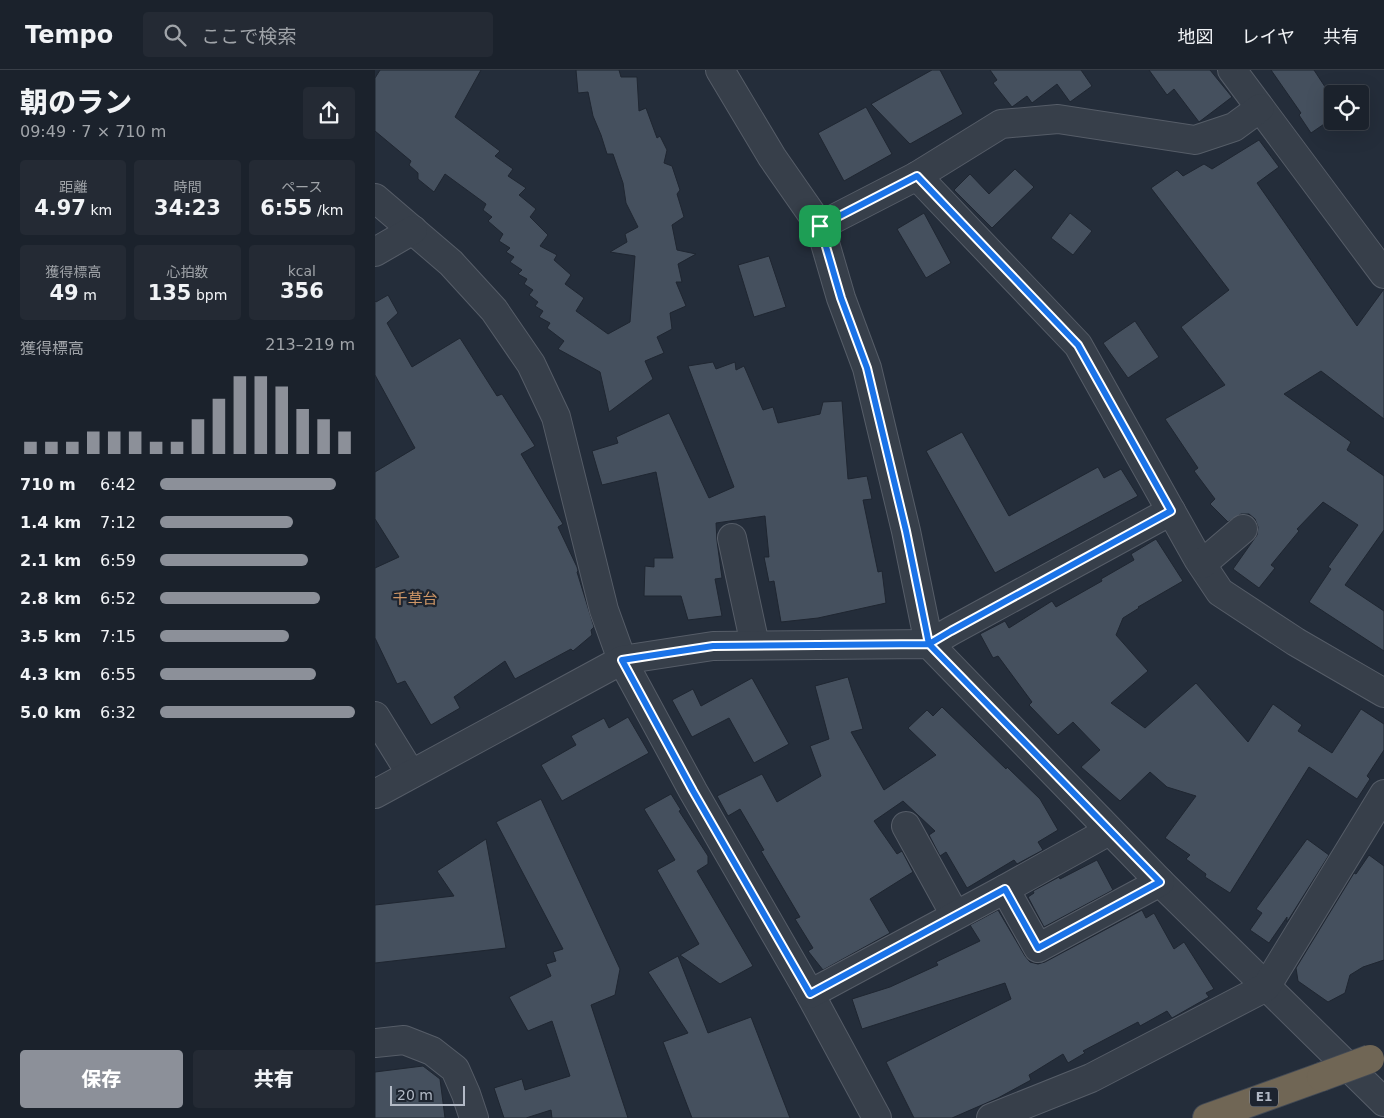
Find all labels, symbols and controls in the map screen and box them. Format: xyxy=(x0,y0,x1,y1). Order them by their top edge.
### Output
search box xyxy=(143,12,493,57)
text: Tempo xyxy=(25,21,113,49)
icon: search xyxy=(161,21,189,49)
text: ここで検索 xyxy=(201,25,296,47)
text: 地図 xyxy=(1178,26,1214,47)
text: レイヤ xyxy=(1242,26,1295,47)
text: 共有 xyxy=(1323,26,1359,47)
map controls xyxy=(1324,85,1369,130)
button: locate xyxy=(1324,85,1369,130)
text: 朝のラン xyxy=(20,86,132,119)
button: share xyxy=(303,87,355,139)
text: 09:49 · 7 × 710 m xyxy=(20,122,166,141)
text: 距離 xyxy=(59,179,87,195)
text: 時間 xyxy=(173,179,201,195)
text: ペース xyxy=(281,179,322,195)
text: 4.97 xyxy=(34,196,86,220)
text: 34:23 xyxy=(154,196,221,220)
text: 6:55 xyxy=(260,196,312,220)
text: km xyxy=(86,202,112,218)
text: /km xyxy=(312,202,343,218)
pin xyxy=(799,205,841,247)
icon: arrive xyxy=(806,212,834,240)
text: kcal xyxy=(288,263,316,279)
text: 獲得標高 xyxy=(45,264,101,280)
text: 心拍数 xyxy=(166,264,208,280)
text: 356 xyxy=(280,279,324,303)
text: 49 xyxy=(50,281,79,305)
text: 135 xyxy=(148,281,191,305)
text: m xyxy=(79,287,97,303)
text: bpm xyxy=(191,287,227,303)
text: 213–219 m xyxy=(265,335,355,354)
text: 獲得標高 xyxy=(20,339,84,358)
text: 710 m xyxy=(20,475,76,494)
text: 6:42 xyxy=(100,475,136,494)
text: 1.4 km xyxy=(20,513,81,532)
text: 7:12 xyxy=(100,513,136,532)
text: 2.1 km xyxy=(20,551,81,570)
text: 6:59 xyxy=(100,551,136,570)
text: 2.8 km xyxy=(20,589,81,608)
text: 6:52 xyxy=(100,589,136,608)
district label: 千草台 xyxy=(392,590,438,608)
text: 3.5 km xyxy=(20,627,81,646)
text: 7:15 xyxy=(100,627,136,646)
text: 4.3 km xyxy=(20,665,81,684)
text: 6:55 xyxy=(100,665,136,684)
text: 5.0 km xyxy=(20,703,81,722)
text: 6:32 xyxy=(100,703,136,722)
button: 保存 xyxy=(20,1050,183,1108)
button: 共有 xyxy=(193,1050,355,1108)
scale bar xyxy=(390,1083,465,1106)
text: 20 m xyxy=(397,1087,433,1103)
road number: E1 xyxy=(1250,1088,1278,1106)

